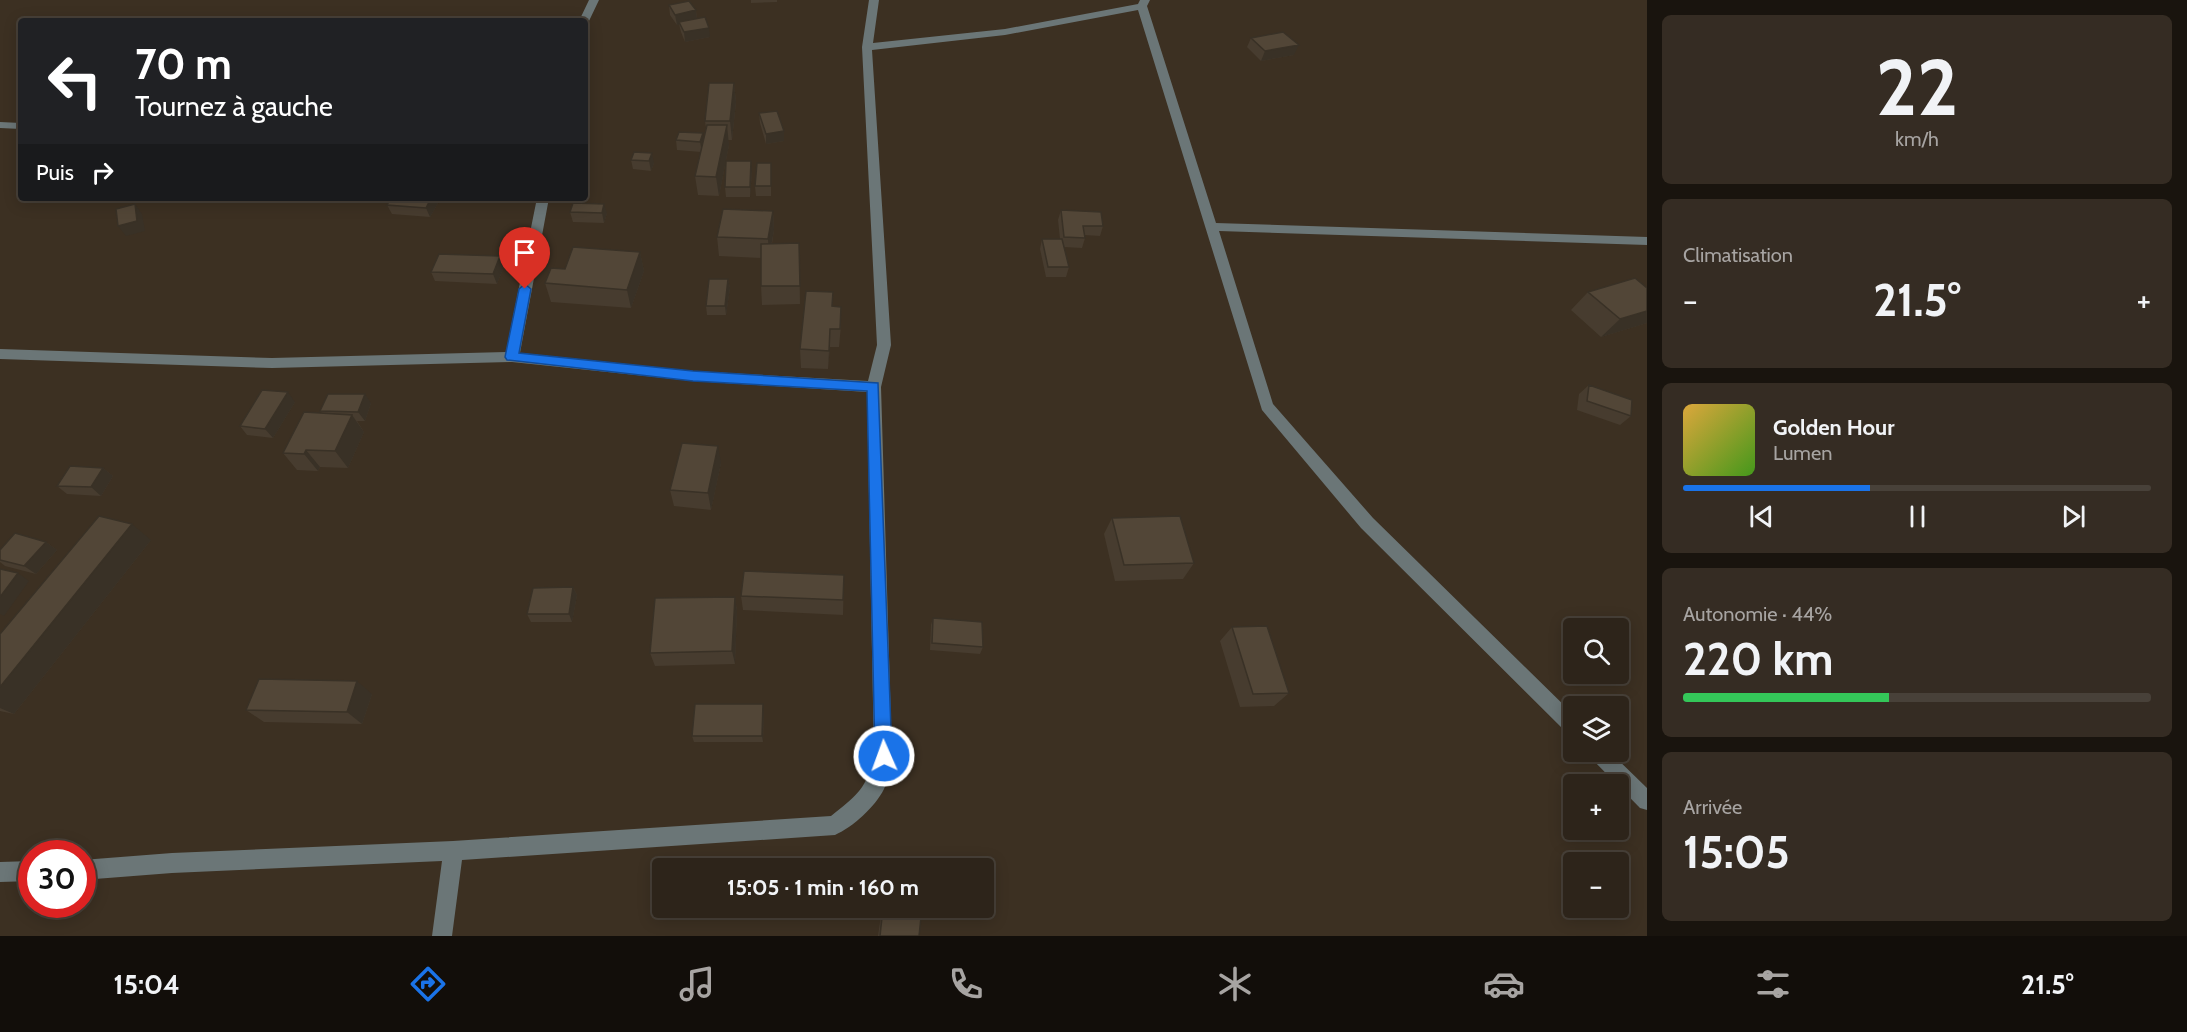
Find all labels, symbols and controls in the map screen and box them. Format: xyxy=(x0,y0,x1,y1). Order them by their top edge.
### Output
text: 70 m xyxy=(135,38,232,90)
text: 22 xyxy=(1876,40,1958,135)
icon: left xyxy=(36,42,114,120)
text: Tournez à gauche xyxy=(135,90,333,123)
text: km/h xyxy=(1895,127,1939,151)
icon: right xyxy=(86,156,119,189)
text: Puis xyxy=(36,159,74,186)
pin xyxy=(499,227,550,289)
icon: arrive xyxy=(508,236,541,269)
text: Climatisation xyxy=(1683,243,1793,267)
text: 21.5° xyxy=(1873,273,1961,327)
text: − xyxy=(1683,280,1698,320)
text: + xyxy=(2136,280,2151,320)
text: Golden Hour xyxy=(1773,414,1894,441)
text: Lumen xyxy=(1773,441,1832,465)
icon: previous xyxy=(1745,500,1778,533)
icon: pause xyxy=(1901,500,1934,533)
icon: next xyxy=(2057,500,2090,533)
text: Autonomie · 44% xyxy=(1683,602,1832,626)
map controls xyxy=(1563,618,1629,918)
button: search xyxy=(1563,618,1629,684)
text: 220 km xyxy=(1683,632,1833,686)
button: layers xyxy=(1563,696,1629,762)
position arrow xyxy=(852,724,916,788)
button: + xyxy=(1563,774,1629,840)
text: Arrivée xyxy=(1683,795,1742,819)
text: 15:05 xyxy=(1683,825,1790,879)
speed limit sign: 30 xyxy=(18,840,96,918)
button: − xyxy=(1563,852,1629,918)
text: 15:05 · 1 min · 160 m xyxy=(727,874,919,901)
icon: directions xyxy=(407,963,449,1005)
icon: music xyxy=(676,963,718,1005)
icon: phone xyxy=(945,963,987,1005)
icon: climate xyxy=(1214,963,1256,1005)
icon: car xyxy=(1483,963,1525,1005)
icon: filters xyxy=(1752,963,1794,1005)
text: 15:04 xyxy=(114,968,180,1001)
text: 21.5° xyxy=(2021,968,2073,1001)

